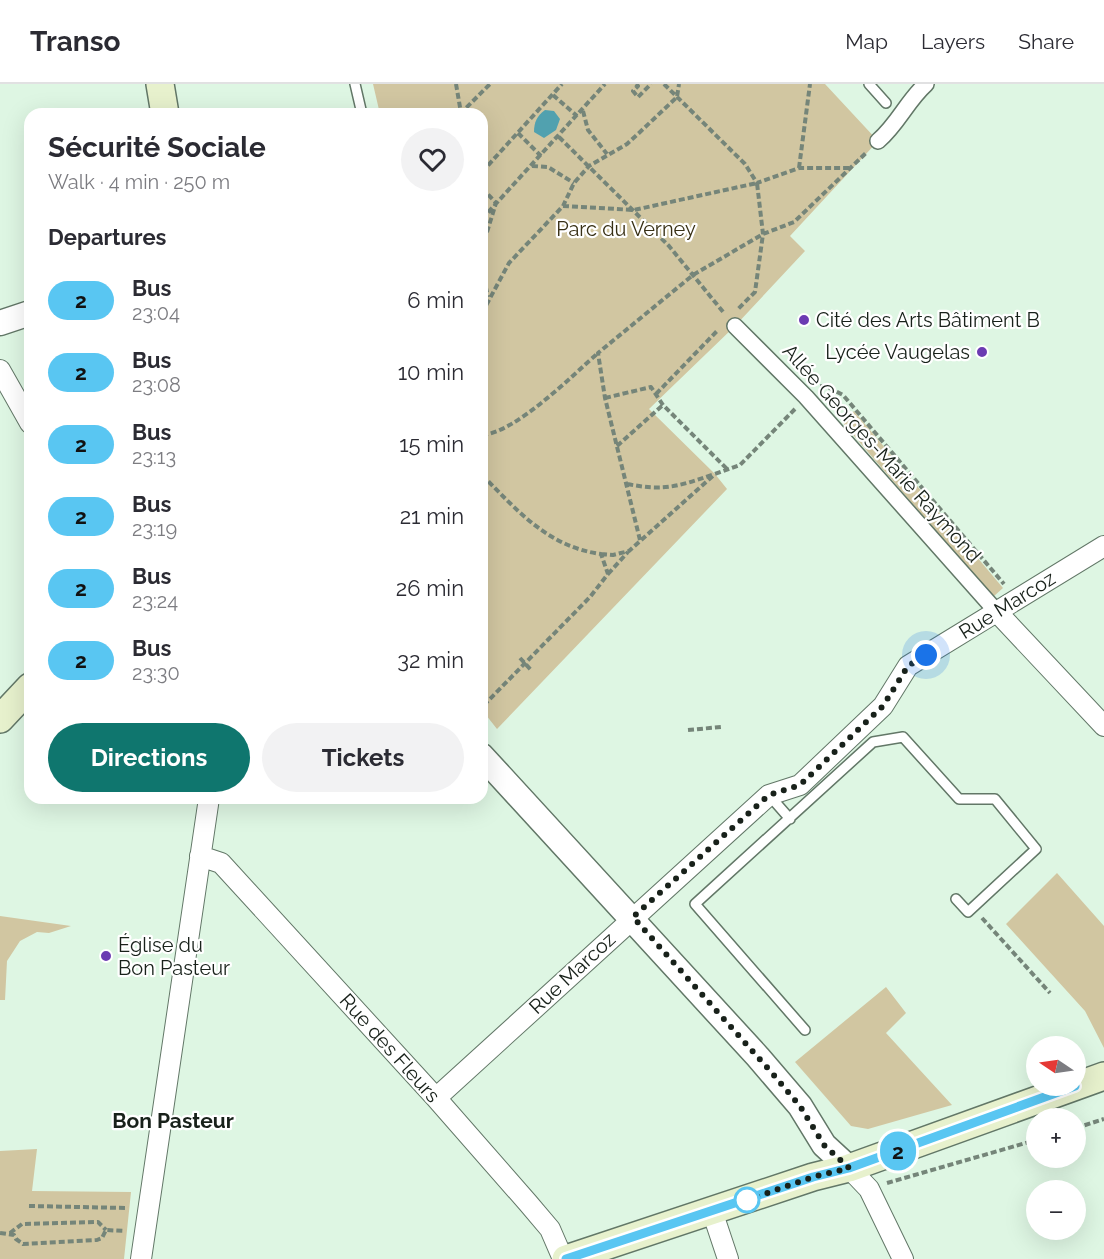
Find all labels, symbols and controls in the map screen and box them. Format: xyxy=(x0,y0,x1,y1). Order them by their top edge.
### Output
text: Transo xyxy=(30,25,120,58)
text: Map xyxy=(845,29,888,54)
text: Layers xyxy=(921,29,985,54)
text: Share xyxy=(1018,29,1074,54)
button: heart xyxy=(401,128,464,191)
text: Sécurité Sociale xyxy=(48,131,266,164)
text: Walk · 4 min · 250 m xyxy=(48,170,230,194)
park label: Parc du Verney xyxy=(556,217,696,241)
text: Departures xyxy=(48,224,166,250)
text: Bus xyxy=(132,275,171,301)
text: 6 min xyxy=(407,287,464,313)
text: 2 xyxy=(75,288,87,313)
text: 23:04 xyxy=(132,301,180,325)
place label: Cité des Arts Bâtiment B xyxy=(816,308,1040,332)
marker: Cité des Arts Bâtiment B xyxy=(797,313,811,327)
street label: Allée Georges-Marie Raymond xyxy=(778,339,986,567)
place label: Lycée Vaugelas xyxy=(825,340,970,364)
marker: Lycée Vaugelas xyxy=(975,345,989,359)
text: Bus xyxy=(132,347,171,373)
text: 10 min xyxy=(398,359,464,385)
text: 2 xyxy=(75,360,87,385)
text: 23:08 xyxy=(132,373,181,397)
text: Bus xyxy=(132,419,171,445)
text: 15 min xyxy=(399,431,464,457)
text: 2 xyxy=(75,432,87,457)
text: 23:13 xyxy=(132,445,176,469)
text: Bus xyxy=(132,491,171,517)
text: 21 min xyxy=(400,503,464,529)
text: 2 xyxy=(75,504,87,529)
text: 23:19 xyxy=(132,517,177,541)
text: Bus xyxy=(132,563,171,589)
street label: Rue Marcoz xyxy=(954,566,1060,644)
text: 26 min xyxy=(396,575,464,601)
text: 2 xyxy=(75,576,87,601)
text: 23:24 xyxy=(132,589,178,613)
text: Bus xyxy=(132,635,171,661)
your location xyxy=(911,640,941,670)
text: 32 min xyxy=(397,647,464,673)
text: 2 xyxy=(75,648,87,673)
text: 23:30 xyxy=(132,661,180,685)
button: Directions xyxy=(48,723,250,792)
button: Tickets xyxy=(262,723,464,792)
street label: Rue Marcoz xyxy=(524,927,620,1019)
place label: Église du Bon Pasteur xyxy=(118,933,230,980)
marker: Église du Bon Pasteur xyxy=(99,949,113,963)
street label: Rue des Fleurs xyxy=(335,989,445,1107)
north arrow xyxy=(1026,1036,1086,1096)
map controls xyxy=(1026,1036,1086,1240)
district label: Bon Pasteur xyxy=(112,1108,234,1133)
button: + xyxy=(1026,1108,1086,1168)
line badge: 2 xyxy=(878,1132,918,1170)
text: 2 xyxy=(892,1139,904,1164)
button: − xyxy=(1026,1180,1086,1240)
unlabelled marker xyxy=(734,1187,760,1213)

